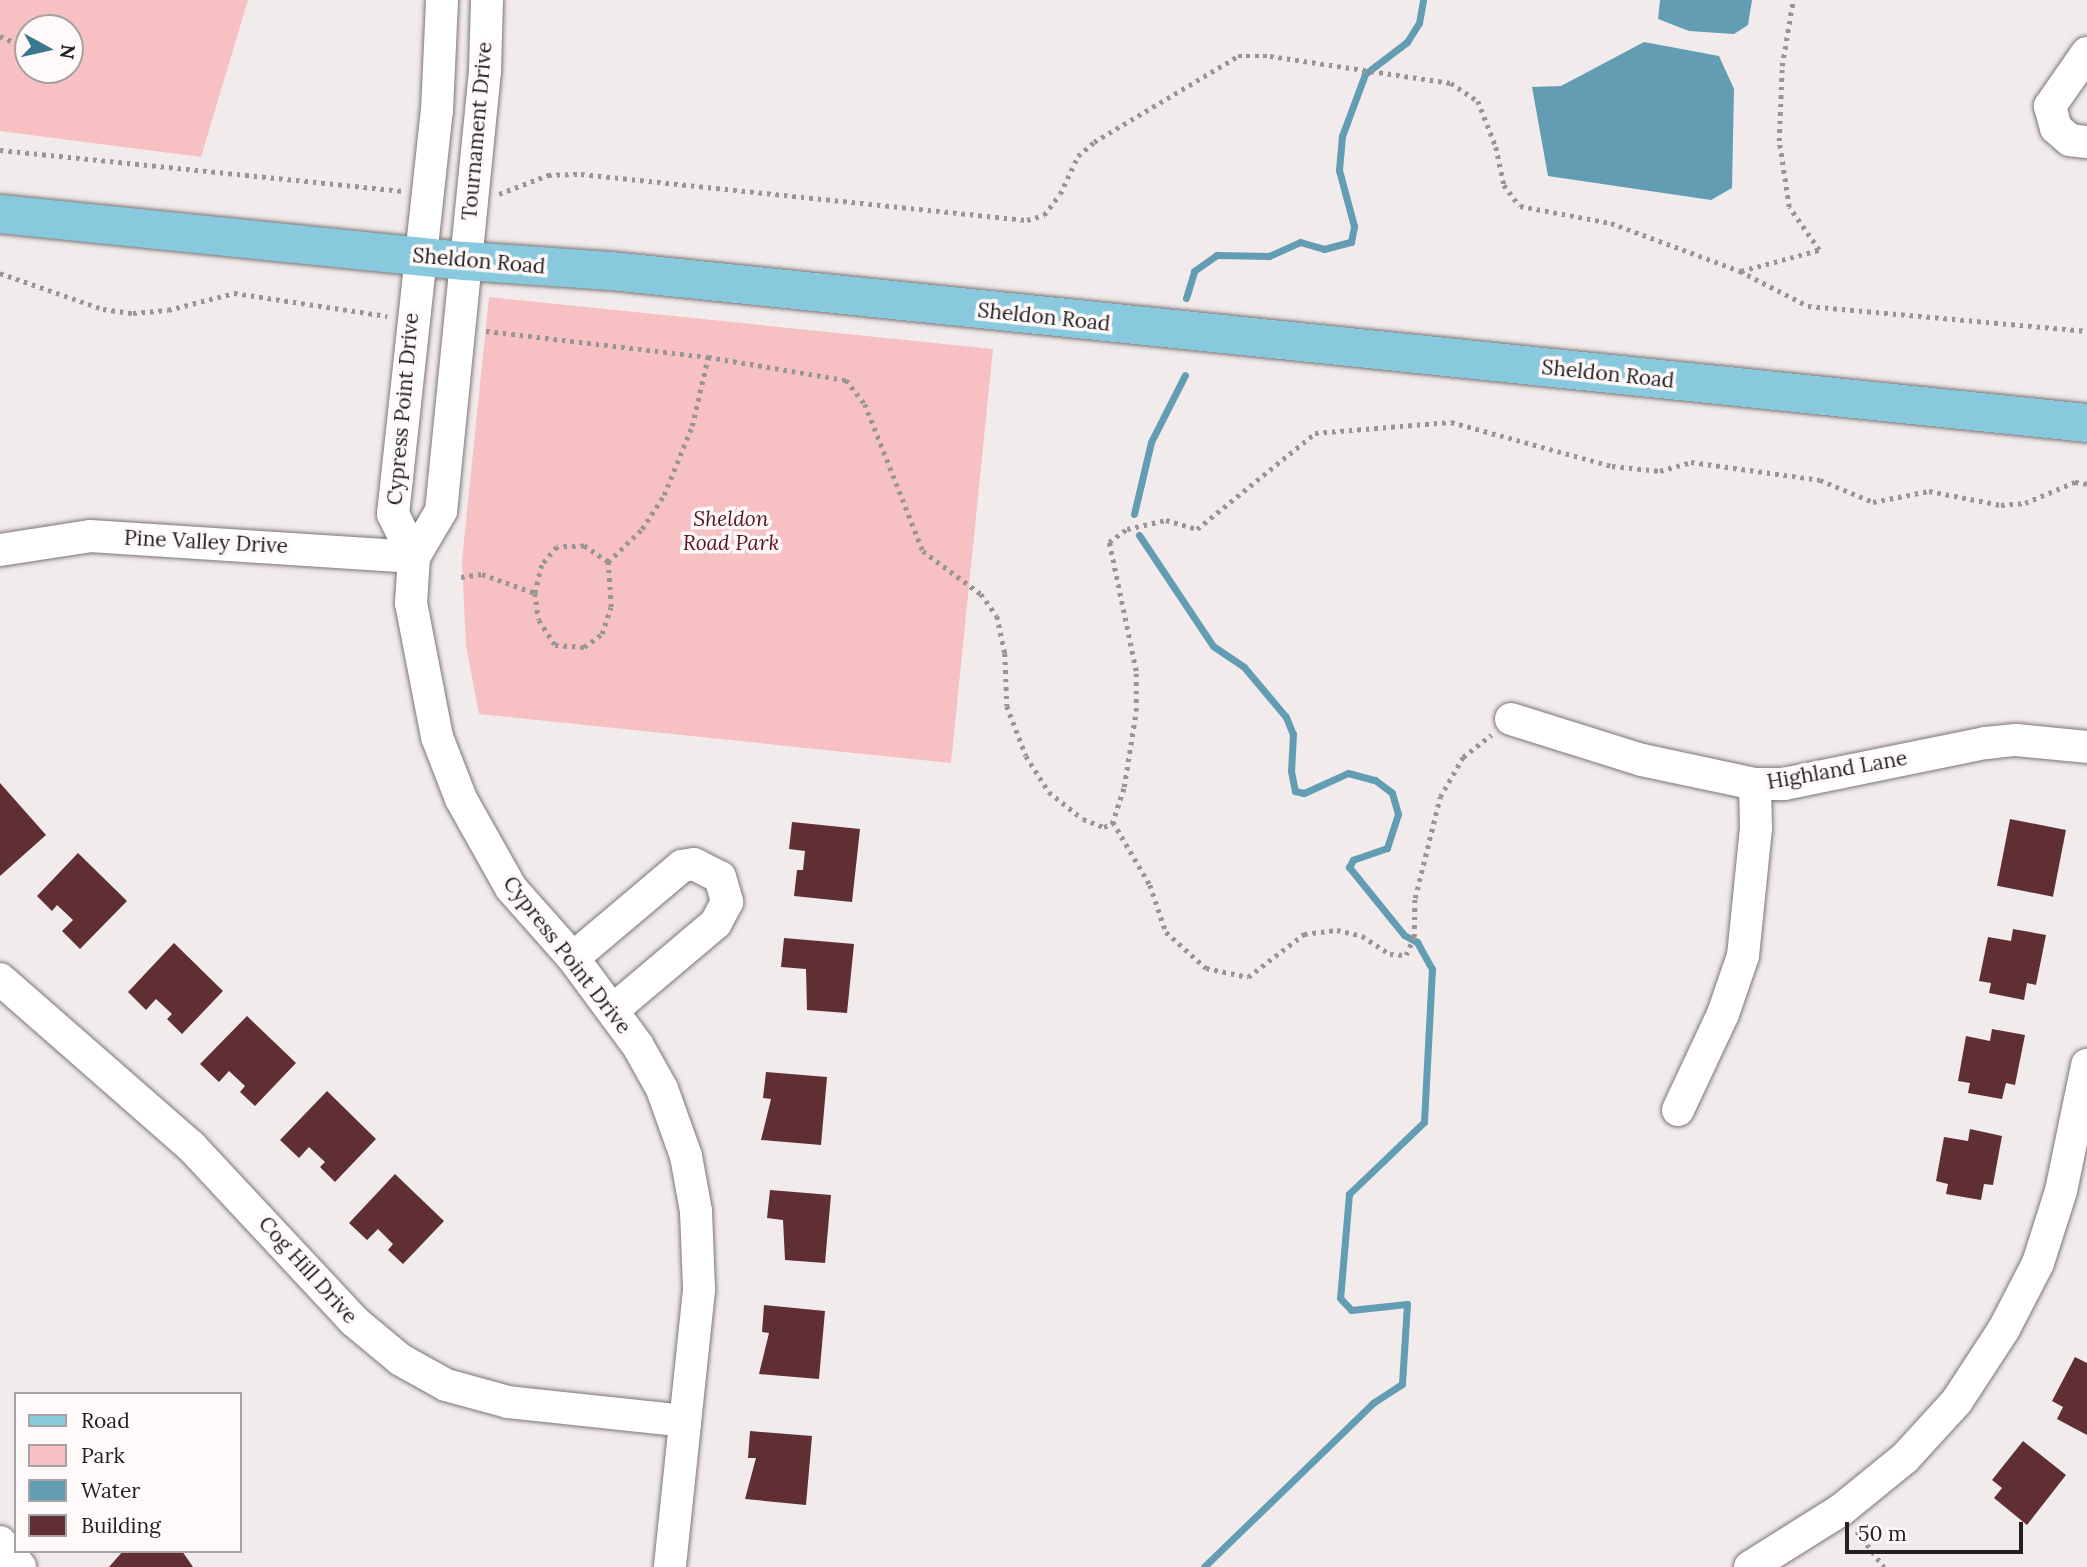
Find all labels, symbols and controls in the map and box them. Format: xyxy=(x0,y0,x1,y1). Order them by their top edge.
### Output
north arrow xyxy=(14,14,84,84)
street label: Tournament Drive xyxy=(457,41,497,221)
text: N xyxy=(55,43,81,61)
street label: Sheldon Road xyxy=(411,243,547,279)
street label: Sheldon Road xyxy=(976,297,1112,337)
street label: Cypress Point Drive xyxy=(382,312,424,506)
street label: Sheldon Road xyxy=(1540,354,1676,394)
park label: Sheldon Road Park xyxy=(683,506,779,556)
street label: Pine Valley Drive xyxy=(123,525,289,559)
street label: Highland Lane xyxy=(1765,745,1909,795)
street label: Cypress Point Drive xyxy=(498,871,636,1039)
street label: Cog Hill Drive xyxy=(253,1211,363,1329)
legend xyxy=(14,1392,242,1553)
text: Road xyxy=(81,1407,130,1434)
text: Park xyxy=(81,1442,125,1469)
text: Water xyxy=(81,1477,140,1504)
scale bar xyxy=(1849,1508,2028,1552)
text: Building xyxy=(81,1512,161,1539)
text: 50 m xyxy=(1858,1520,1907,1547)

